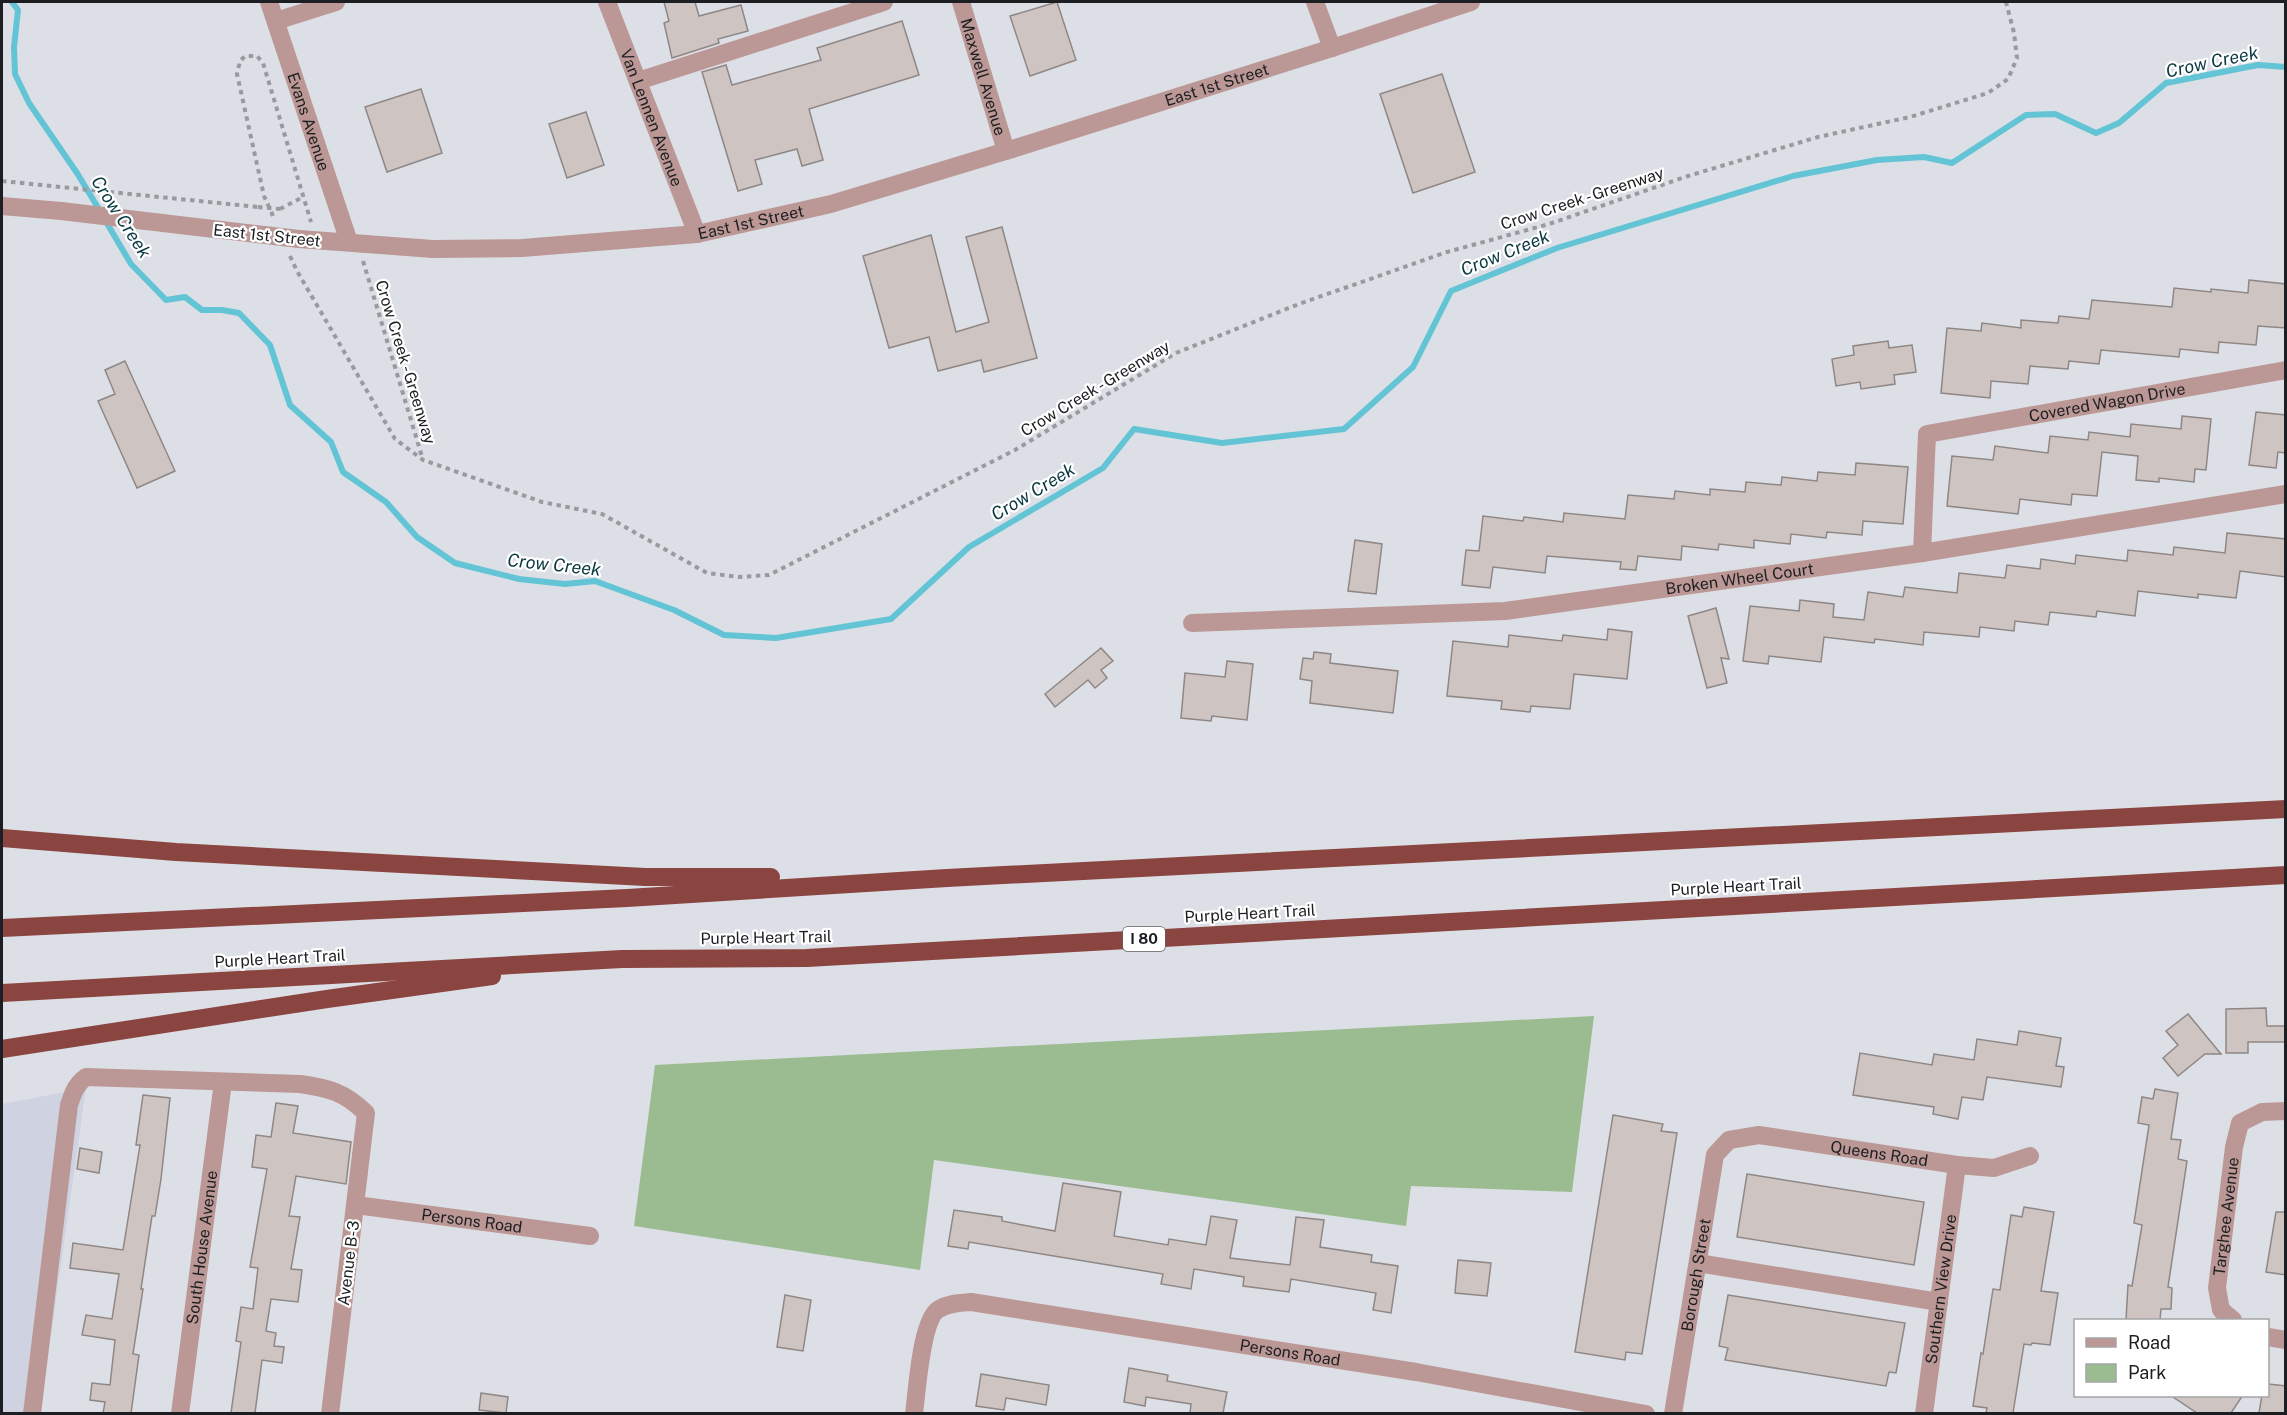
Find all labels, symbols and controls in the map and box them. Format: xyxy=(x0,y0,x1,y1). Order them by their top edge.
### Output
street label: Maxwell Avenue xyxy=(956,16,1010,138)
water label: Crow Creek xyxy=(2164,41,2260,82)
street label: Van Lennen Avenue xyxy=(616,46,687,189)
street label: East 1st Street xyxy=(1162,60,1271,110)
street label: Evans Avenue xyxy=(283,70,334,173)
street label: Crow Creek - Greenway xyxy=(1498,163,1667,234)
water label: Crow Creek xyxy=(87,172,156,262)
street label: East 1st Street xyxy=(696,201,806,244)
street label: East 1st Street xyxy=(212,220,322,251)
water label: Crow Creek xyxy=(1457,225,1553,280)
street label: Crow Creek - Greenway xyxy=(372,278,440,447)
street label: Crow Creek - Greenway xyxy=(1017,336,1174,440)
street label: Covered Wagon Drive xyxy=(2027,379,2187,426)
water label: Crow Creek xyxy=(987,458,1079,525)
water label: Crow Creek xyxy=(506,549,602,580)
street label: Broken Wheel Court xyxy=(1664,559,1815,599)
street label: Purple Heart Trail xyxy=(1670,874,1802,899)
street label: Purple Heart Trail xyxy=(1184,901,1316,926)
street label: Purple Heart Trail xyxy=(700,927,832,948)
road number: I 80 xyxy=(1123,927,1165,951)
street label: Purple Heart Trail xyxy=(214,946,346,971)
street label: Queens Road xyxy=(1829,1137,1929,1170)
street label: Targhee Avenue xyxy=(2210,1156,2243,1277)
street label: South House Avenue xyxy=(183,1169,221,1325)
street label: Persons Road xyxy=(420,1205,523,1237)
street label: Southern View Drive xyxy=(1922,1213,1960,1365)
street label: Borough Street xyxy=(1678,1217,1715,1333)
street label: Avenue B-3 xyxy=(334,1220,363,1307)
legend xyxy=(2074,1319,2269,1397)
text: Road xyxy=(2128,1332,2171,1353)
street label: Persons Road xyxy=(1238,1335,1342,1370)
text: Park xyxy=(2128,1362,2166,1383)

